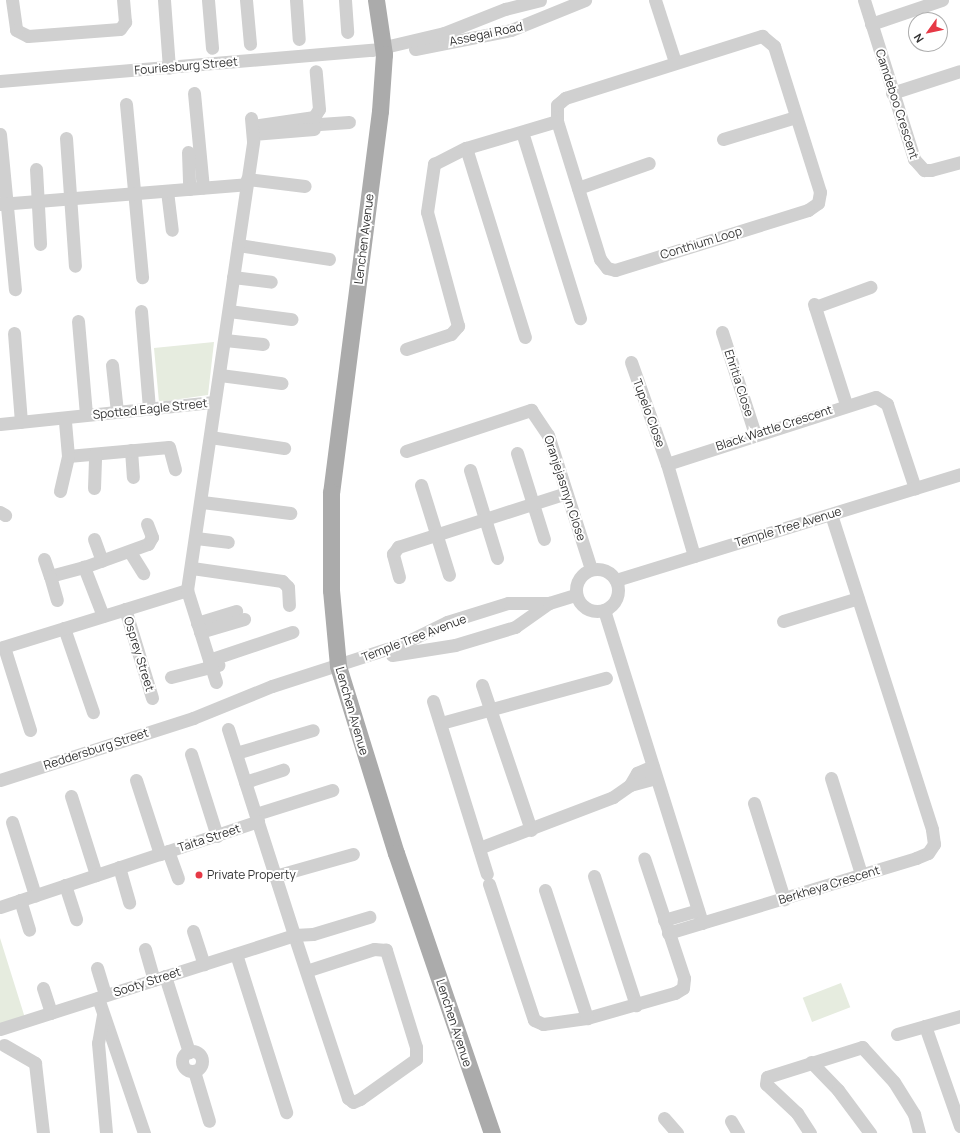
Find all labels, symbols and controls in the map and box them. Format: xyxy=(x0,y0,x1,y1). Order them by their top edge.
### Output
north arrow xyxy=(908,12,948,52)
street label: Assegai Road xyxy=(448,19,524,49)
text: N xyxy=(910,31,927,46)
street label: Camdeboo Crescent xyxy=(872,47,922,161)
street label: Fouriesburg Street xyxy=(134,54,238,78)
street label: Lenchen Avenue xyxy=(351,193,377,285)
street label: Conthium Loop xyxy=(658,224,744,262)
street label: Ehritia Close xyxy=(721,348,757,418)
street label: Tupelo Close xyxy=(630,377,668,449)
street label: Spotted Eagle Street xyxy=(92,396,208,422)
street label: Black Wattle Crescent xyxy=(714,402,834,454)
street label: Oranjejasmyn Close xyxy=(541,433,589,543)
street label: Temple Tree Avenue xyxy=(733,504,843,550)
street label: Temple Tree Avenue xyxy=(360,611,468,665)
street label: Osprey Street xyxy=(121,615,157,693)
street label: Lenchen Avenue xyxy=(333,665,371,757)
street label: Reddersburg Street xyxy=(42,725,150,773)
street label: Taita Street xyxy=(176,821,242,855)
street label: Berkheya Crescent xyxy=(777,863,881,907)
place label: Private Property xyxy=(207,868,296,882)
marker: Private Property xyxy=(194,870,204,880)
street label: Sooty Street xyxy=(111,964,183,1000)
street label: Lenchen Avenue xyxy=(433,977,475,1069)

